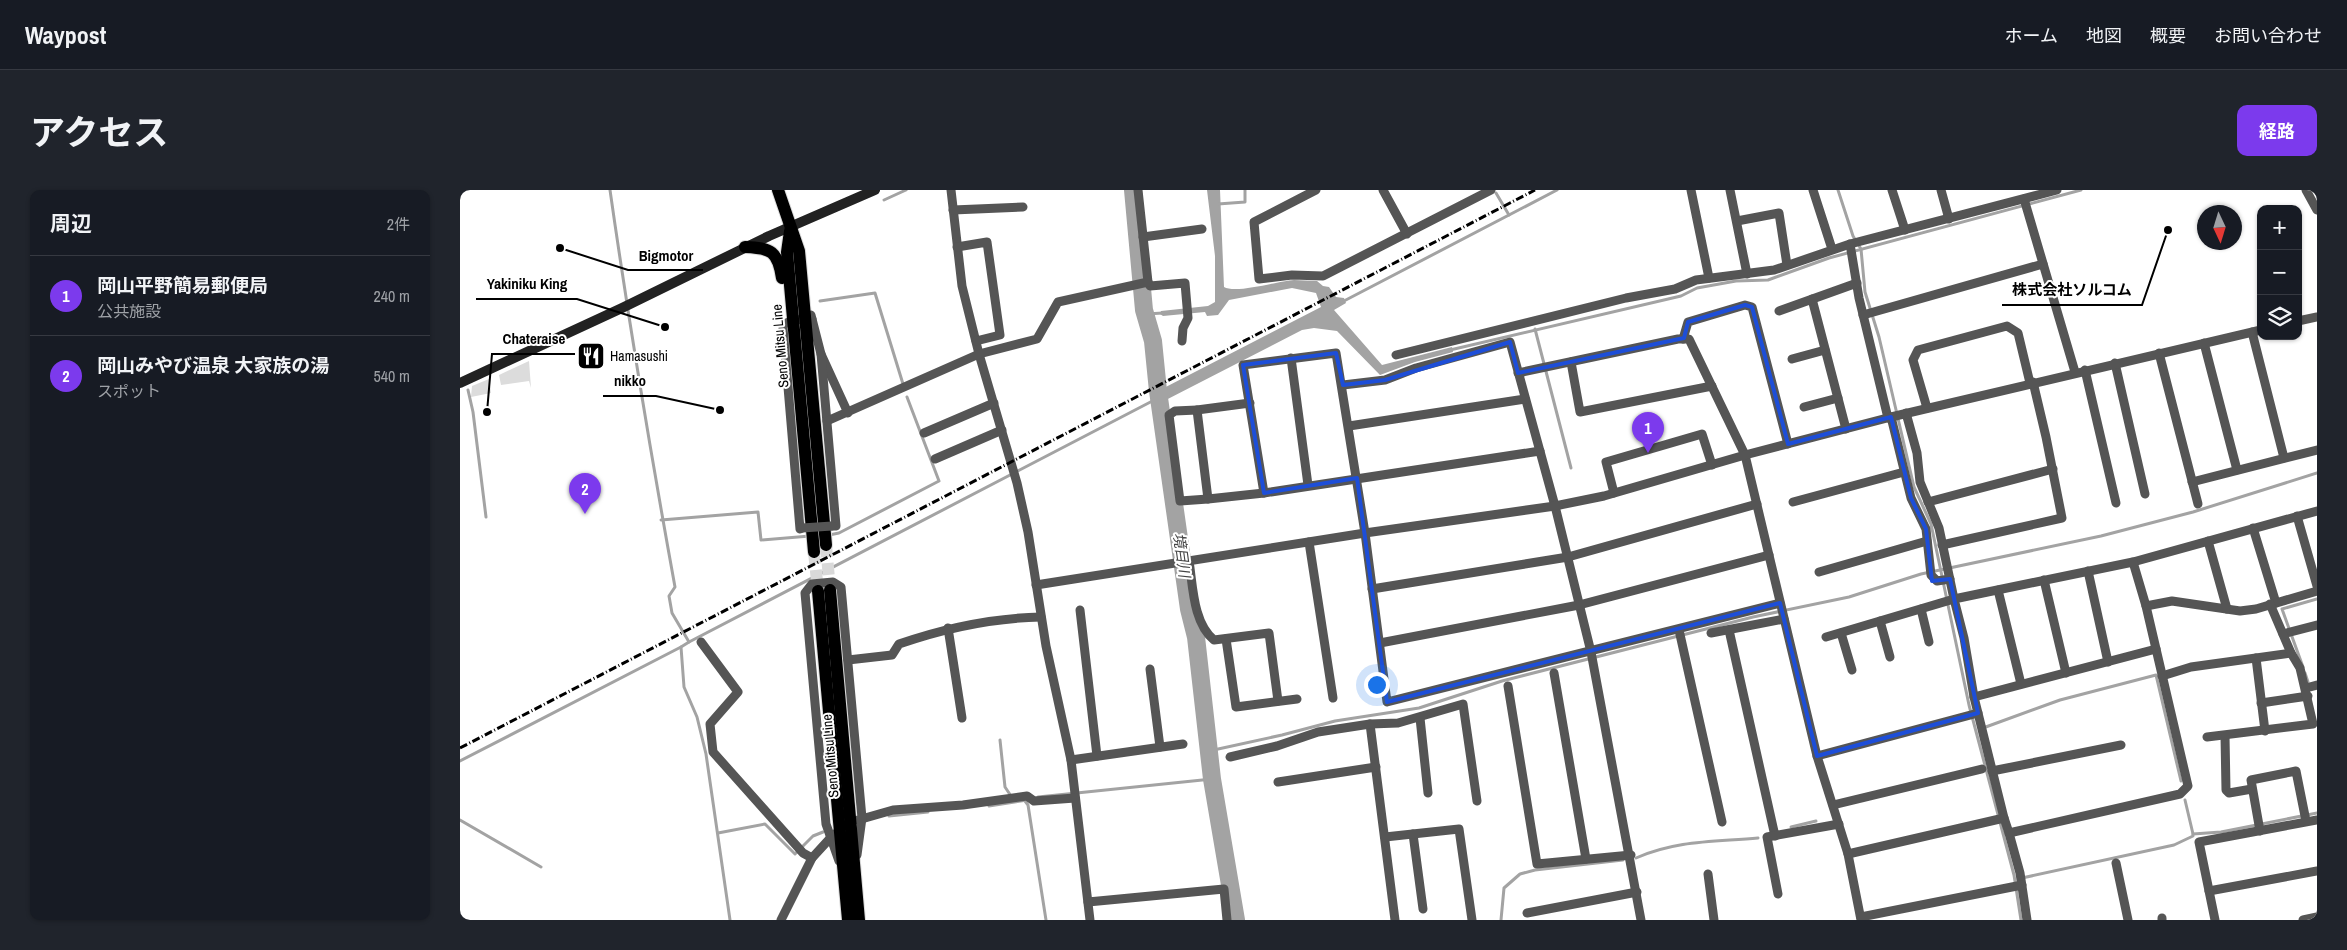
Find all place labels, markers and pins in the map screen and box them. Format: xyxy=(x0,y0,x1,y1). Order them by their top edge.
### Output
callout: Bigmotor xyxy=(628,240,703,270)
callout: Yakiniku King xyxy=(476,269,577,299)
callout: 株式会社ソルコム xyxy=(2002,275,2142,305)
callout: Chateraise xyxy=(492,324,575,354)
restaurant icon: Hamasushi xyxy=(576,341,606,371)
place label: Hamasushi xyxy=(610,347,668,365)
callout: nikko xyxy=(603,366,656,396)
pin: 1 xyxy=(1632,412,1664,453)
pin: 2 xyxy=(569,473,601,514)

